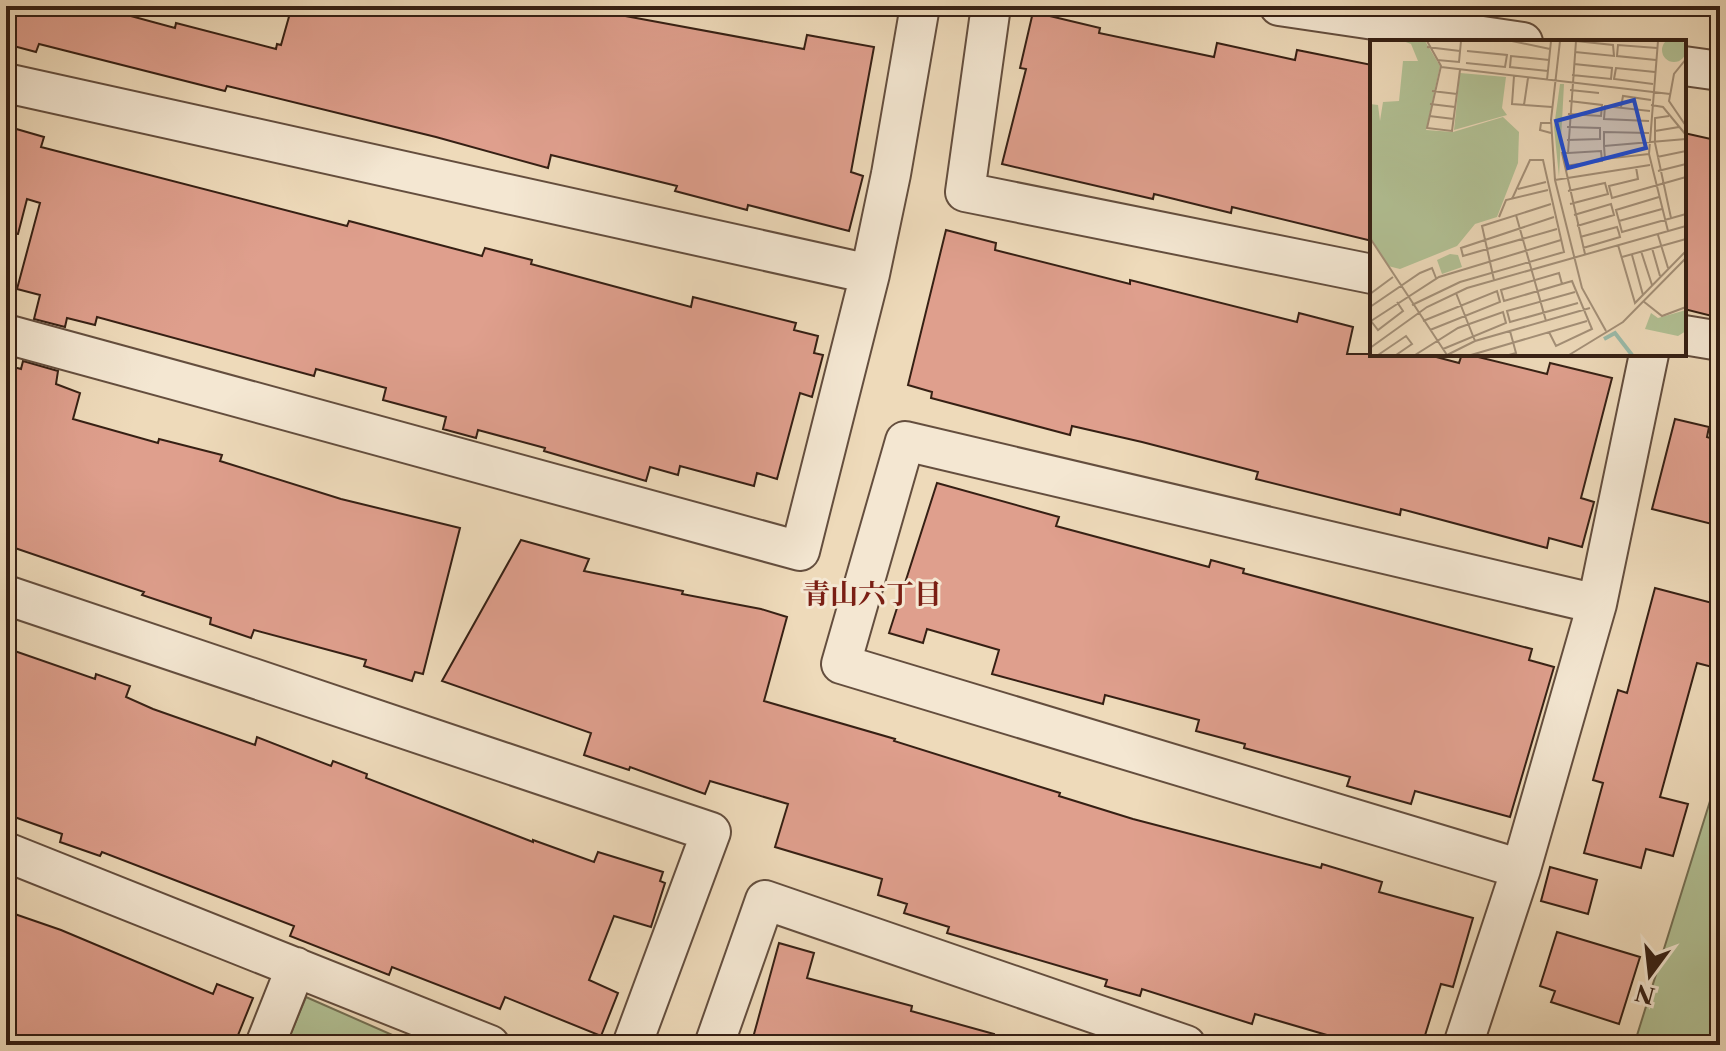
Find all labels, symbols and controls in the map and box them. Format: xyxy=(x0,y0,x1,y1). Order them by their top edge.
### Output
inset map xyxy=(1370,40,1686,356)
district label: 青山六丁目 xyxy=(802,577,942,611)
north arrow xyxy=(1610,935,1690,1015)
text: N xyxy=(1632,978,1658,1009)

